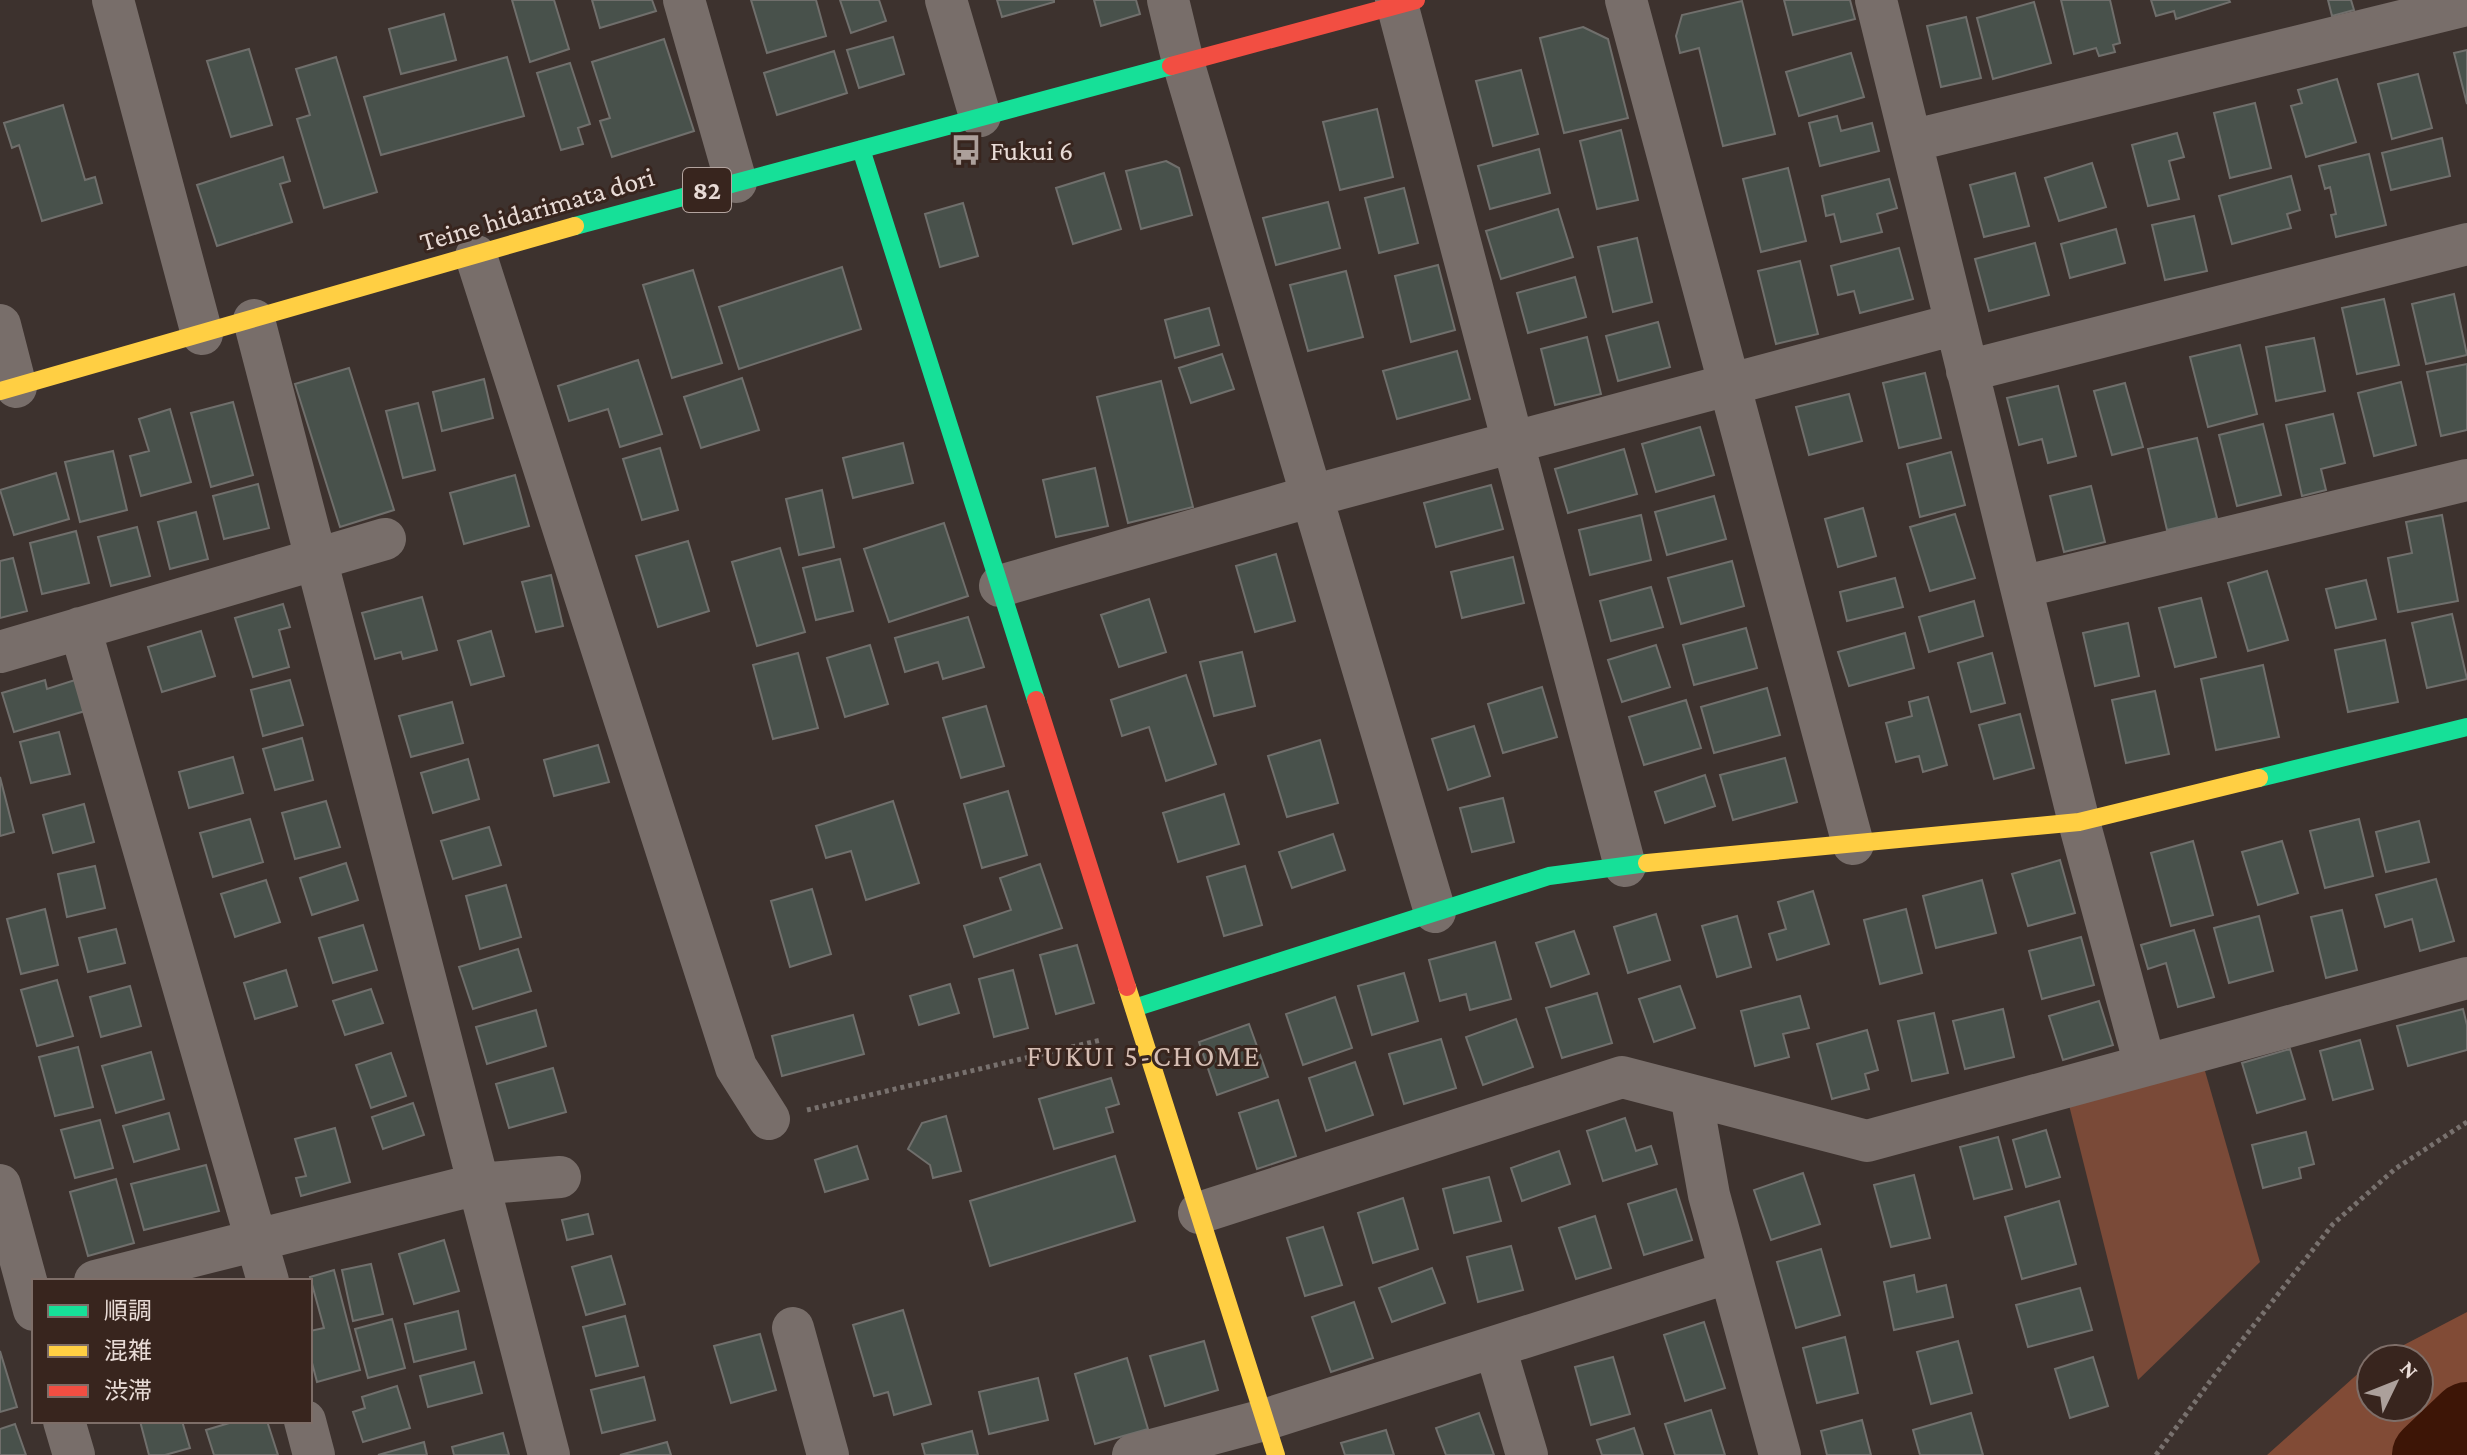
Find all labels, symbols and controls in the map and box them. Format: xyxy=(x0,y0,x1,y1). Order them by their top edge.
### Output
bus stop icon: Fukui 6 xyxy=(949,133,983,167)
place label: Fukui 6 xyxy=(990,135,1073,166)
street label: Teine hidarimata dori xyxy=(416,161,658,257)
road number: 82 xyxy=(683,168,731,212)
district label: FUKUI 5-CHOME xyxy=(1026,1039,1262,1072)
legend xyxy=(32,1279,312,1423)
text: 順調 xyxy=(104,1297,152,1324)
text: 混雑 xyxy=(104,1337,152,1364)
north arrow xyxy=(2355,1343,2435,1423)
text: N xyxy=(2395,1356,2424,1384)
text: 渋滞 xyxy=(104,1377,152,1404)

